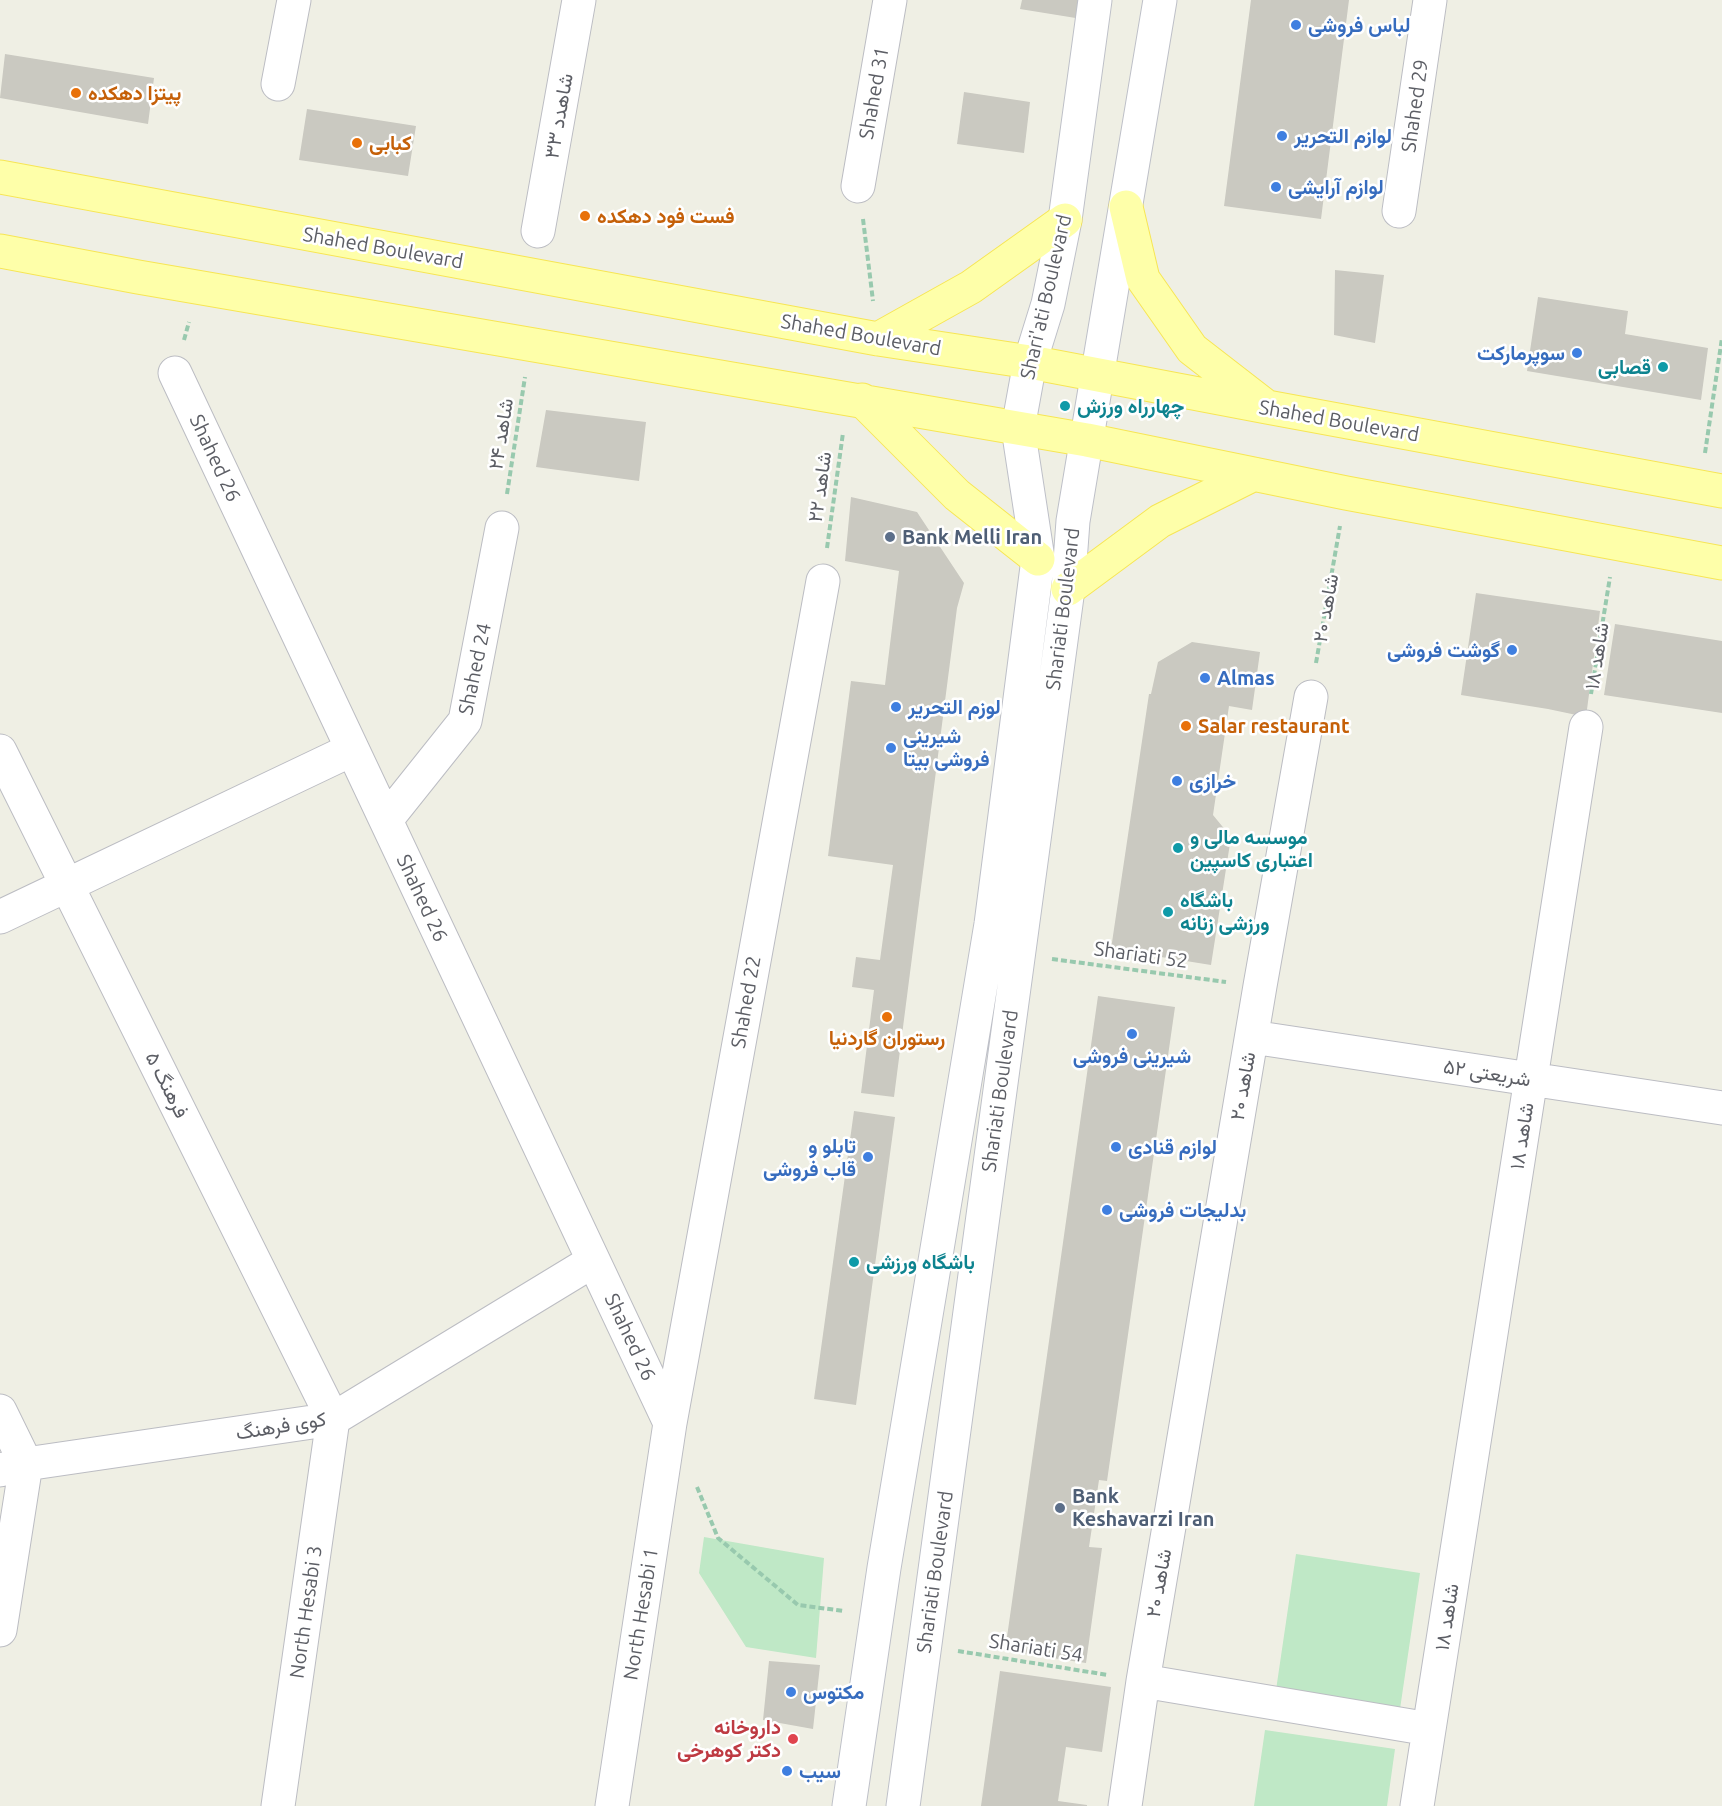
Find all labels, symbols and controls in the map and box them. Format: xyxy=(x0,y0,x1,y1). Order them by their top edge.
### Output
place label: لباس فروشی xyxy=(1308,13,1411,37)
marker: لباس فروشی xyxy=(1289,18,1303,32)
street label: Shahed 31 xyxy=(854,45,894,141)
street label: Shahed 29 xyxy=(1397,58,1433,154)
street label: شاهدد ۳۳ xyxy=(540,72,578,160)
place label: پیتزا دهکده xyxy=(88,81,181,105)
marker: پیتزا دهکده xyxy=(69,86,83,100)
place label: لوازم التحریر xyxy=(1294,124,1392,148)
marker: لوازم التحریر xyxy=(1275,129,1289,143)
place label: کبابی xyxy=(369,131,412,155)
marker: کبابی xyxy=(350,136,364,150)
place label: لوازم آرایشی xyxy=(1288,175,1384,199)
marker: لوازم آرایشی xyxy=(1269,180,1283,194)
place label: فست فود دهکده xyxy=(597,204,735,228)
marker: فست فود دهکده xyxy=(578,209,592,223)
street label: Shari'ati Boulevard xyxy=(1015,212,1077,382)
street label: Shahed Boulevard xyxy=(301,222,465,274)
street label: Shahed Boulevard xyxy=(779,309,943,361)
place label: سوپرمارکت xyxy=(1477,341,1565,365)
marker: سوپرمارکت xyxy=(1570,346,1584,360)
place label: قصابی xyxy=(1598,355,1651,379)
marker: قصابی xyxy=(1656,360,1670,374)
place label: چهارراه ورزش xyxy=(1077,394,1184,418)
street label: Shahed Boulevard xyxy=(1257,395,1421,447)
street label: شاهد ۲۴ xyxy=(484,397,518,471)
marker: چهارراه ورزش xyxy=(1058,399,1072,413)
street label: Shahed 26 xyxy=(184,411,246,505)
street label: شاهد ۲۲ xyxy=(803,450,837,524)
place label: Bank Melli Iran xyxy=(902,525,1042,549)
street label: Shariati Boulevard xyxy=(1041,526,1085,692)
marker: Bank Melli Iran xyxy=(883,530,897,544)
street label: شاهد ۲۰ xyxy=(1308,572,1344,644)
street label: Shahed 24 xyxy=(454,621,496,717)
street label: شاهد ۱۸ xyxy=(1580,621,1614,691)
place label: گوشت فروشی xyxy=(1387,638,1500,662)
marker: گوشت فروشی xyxy=(1505,643,1519,657)
place label: Almas xyxy=(1217,666,1275,690)
marker: Almas xyxy=(1198,671,1212,685)
place label: لوزم التحریر xyxy=(908,695,1001,719)
marker: لوزم التحریر xyxy=(889,700,903,714)
place label: Salar restaurant xyxy=(1198,714,1350,738)
marker: Salar restaurant xyxy=(1179,719,1193,733)
place label: شیرینی فروشی بیتا xyxy=(903,724,990,771)
marker: شیرینی فروشی بیتا xyxy=(884,741,898,755)
place label: خرازی xyxy=(1189,769,1236,793)
marker: خرازی xyxy=(1170,774,1184,788)
place label: موسسه مالی و اعتباری کاسپین xyxy=(1190,825,1313,872)
marker: موسسه مالی و اعتباری کاسپین xyxy=(1171,841,1185,855)
street label: Shahed 26 xyxy=(391,851,453,945)
place label: باشگاه ورزشی زنانه xyxy=(1180,888,1270,935)
marker: باشگاه ورزشی زنانه xyxy=(1161,905,1175,919)
street label: Shariati 52 xyxy=(1092,937,1190,973)
street label: Shahed 22 xyxy=(726,954,766,1050)
street label: Shariati Boulevard xyxy=(977,1008,1023,1174)
marker: رستوران گاردنیا xyxy=(880,1010,894,1024)
place label: رستوران گاردنیا xyxy=(829,1026,945,1050)
marker: شیرینی فروشی xyxy=(1125,1027,1139,1041)
place label: شیرینی فروشی xyxy=(1073,1044,1191,1068)
street label: فرهنگ ۵ xyxy=(140,1048,194,1122)
street label: شاهد ۲۰ xyxy=(1225,1050,1261,1122)
street label: شریعتی ۵۲ xyxy=(1442,1054,1532,1092)
street label: شاهد ۱۸ xyxy=(1505,1101,1539,1171)
place label: تابلو و قاب فروشی xyxy=(763,1134,856,1181)
place label: لوازم قنادی xyxy=(1128,1135,1217,1159)
marker: لوازم قنادی xyxy=(1109,1140,1123,1154)
marker: تابلو و قاب فروشی xyxy=(861,1150,875,1164)
place label: بدلیجات فروشی xyxy=(1119,1198,1246,1222)
marker: بدلیجات فروشی xyxy=(1100,1203,1114,1217)
place label: باشگاه ورزشی xyxy=(866,1250,975,1274)
marker: باشگاه ورزشی xyxy=(847,1255,861,1269)
street label: Shahed 26 xyxy=(599,1290,661,1384)
street label: کوی فرهنگ xyxy=(234,1407,328,1445)
place label: Bank Keshavarzi Iran xyxy=(1072,1484,1214,1531)
street label: Shariati Boulevard xyxy=(912,1489,958,1655)
marker: Bank Keshavarzi Iran xyxy=(1053,1501,1067,1515)
street label: North Hesabi 3 xyxy=(285,1544,327,1680)
street label: North Hesabi 1 xyxy=(619,1546,663,1682)
street label: شاهد ۲۰ xyxy=(1141,1547,1177,1619)
street label: شاهد ۱۸ xyxy=(1430,1582,1464,1652)
street label: Shariati 54 xyxy=(987,1629,1085,1667)
place label: مکتوس xyxy=(803,1680,864,1704)
marker: مکتوس xyxy=(784,1685,798,1699)
place label: داروخانه دکتر کوهرخی xyxy=(677,1715,781,1762)
marker: داروخانه دکتر کوهرخی xyxy=(786,1732,800,1746)
place label: سیب xyxy=(799,1759,841,1783)
marker: سیب xyxy=(780,1764,794,1778)

